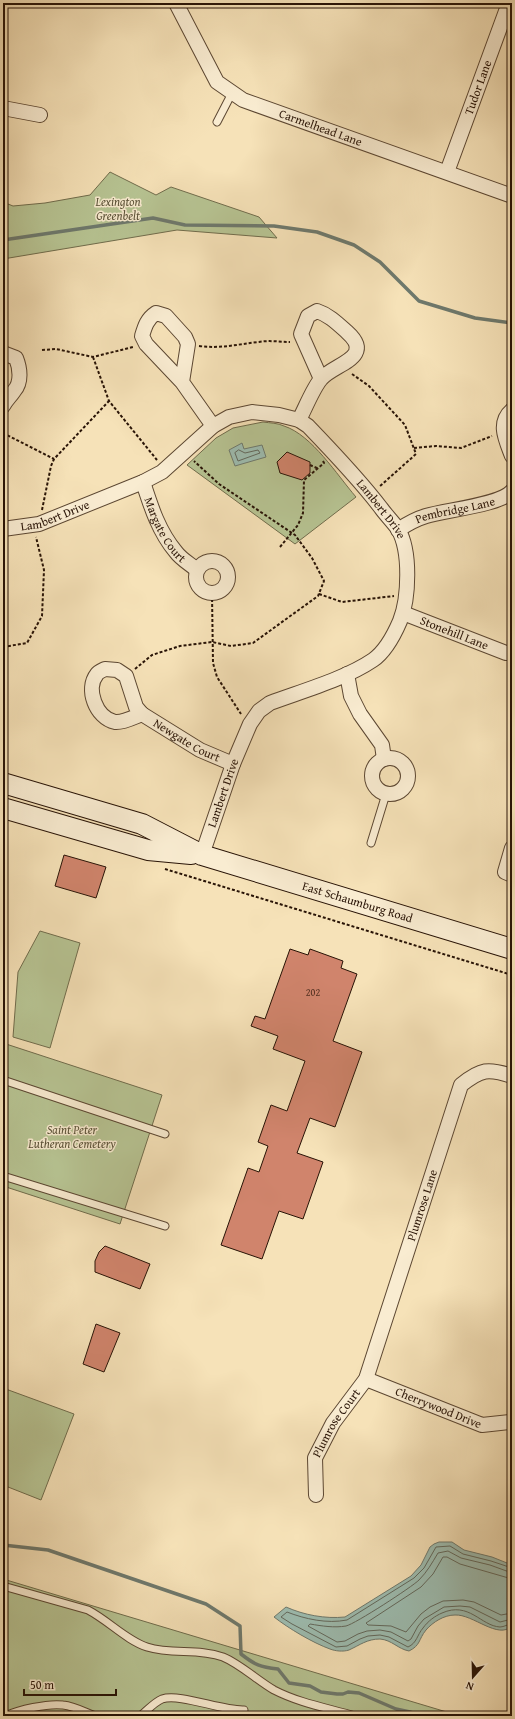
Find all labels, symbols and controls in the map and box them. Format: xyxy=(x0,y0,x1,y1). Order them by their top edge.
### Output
street label: Tudor Lane xyxy=(460,57,495,117)
street label: Carmelhead Lane xyxy=(277,105,365,150)
park label: Lexington Greenbelt xyxy=(94,193,141,224)
street label: Lambert Drive xyxy=(353,475,411,541)
street label: Pembridge Lane xyxy=(412,492,497,527)
street label: Lambert Drive xyxy=(20,495,92,534)
street label: Margate Court xyxy=(141,495,191,567)
street label: Stonehill Lane xyxy=(418,611,491,654)
street label: Newgate Court xyxy=(150,714,224,766)
street label: Lambert Drive xyxy=(203,756,242,830)
street label: East Schaumburg Road xyxy=(300,877,416,927)
house number: 202 xyxy=(306,985,320,1000)
park label: Saint Peter Lutheran Cemetery xyxy=(27,1121,116,1152)
street label: Plumrose Lane xyxy=(402,1167,441,1243)
street label: Cherrywood Drive xyxy=(393,1383,485,1432)
street label: Plumrose Court xyxy=(308,1384,364,1460)
north arrow xyxy=(453,1657,493,1697)
scale bar xyxy=(24,1671,116,1697)
text: 50 m xyxy=(30,1676,54,1693)
text: N xyxy=(463,1677,476,1695)

